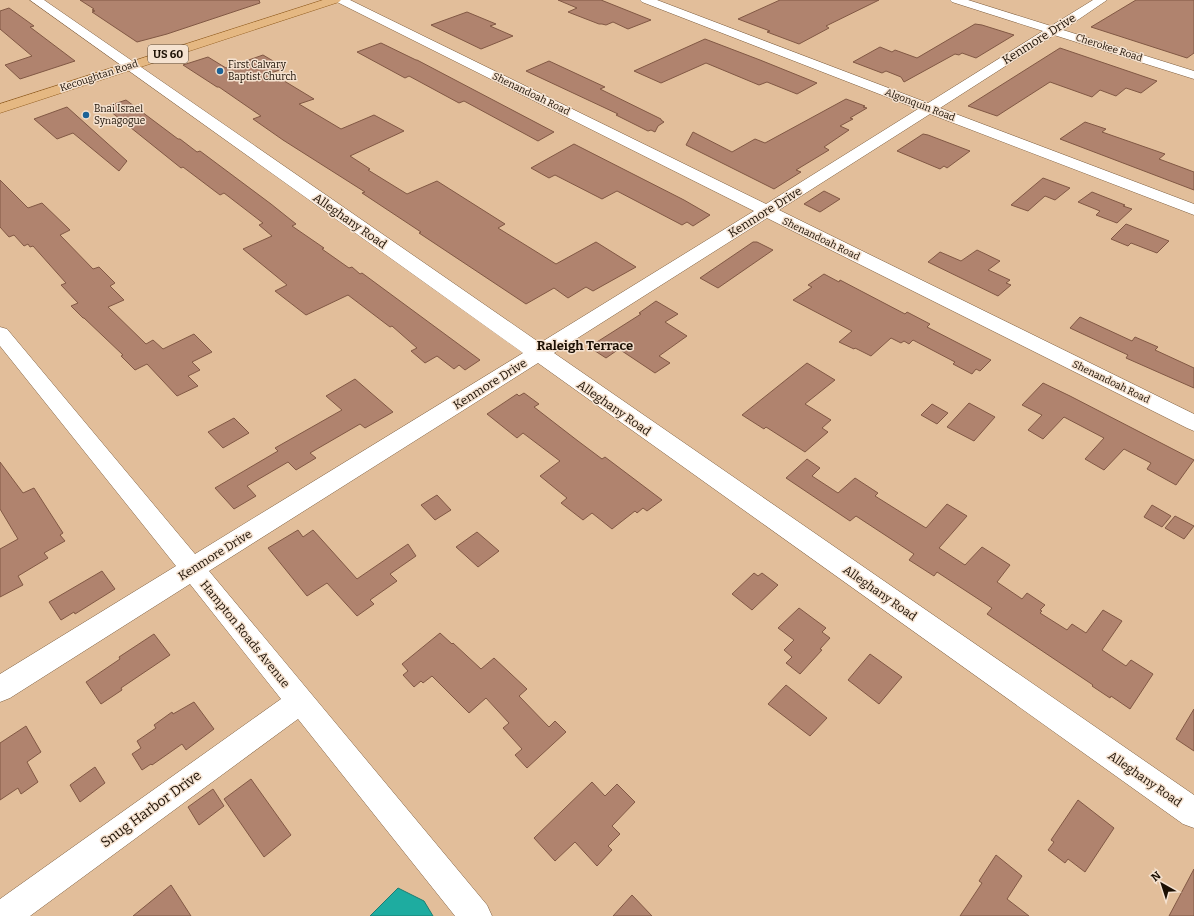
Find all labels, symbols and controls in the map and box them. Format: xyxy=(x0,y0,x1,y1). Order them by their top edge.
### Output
street label: Kenmore Drive xyxy=(1000,11,1078,67)
street label: Cherokee Road xyxy=(1074,32,1144,64)
road number: US 60 xyxy=(148,45,188,63)
street label: Kecoughtan Road xyxy=(58,58,140,94)
place label: First Calvary Baptist Church xyxy=(228,59,297,83)
marker: First Calvary Baptist Church xyxy=(215,66,225,76)
street label: Shenandoah Road xyxy=(490,70,572,118)
street label: Algonquin Road xyxy=(883,86,957,124)
place label: Bnai Israel Synagogue xyxy=(94,103,145,127)
marker: Bnai Israel Synagogue xyxy=(81,110,91,120)
street label: Kenmore Drive xyxy=(726,184,804,240)
street label: Alleghany Road xyxy=(311,190,389,252)
street label: Shenandoah Road xyxy=(780,215,862,263)
district label: Raleigh Terrace xyxy=(537,338,633,353)
street label: Kenmore Drive xyxy=(451,356,529,412)
street label: Shenandoah Road xyxy=(1070,358,1152,406)
street label: Alleghany Road xyxy=(575,377,653,439)
street label: Kenmore Drive xyxy=(176,527,254,583)
street label: Alleghany Road xyxy=(841,562,919,624)
street label: Hampton Roads Avenue xyxy=(197,577,293,691)
street label: Alleghany Road xyxy=(1106,748,1184,810)
street label: Snug Harbor Drive xyxy=(97,767,205,851)
north arrow xyxy=(1142,864,1182,904)
text: N xyxy=(1149,869,1164,884)

